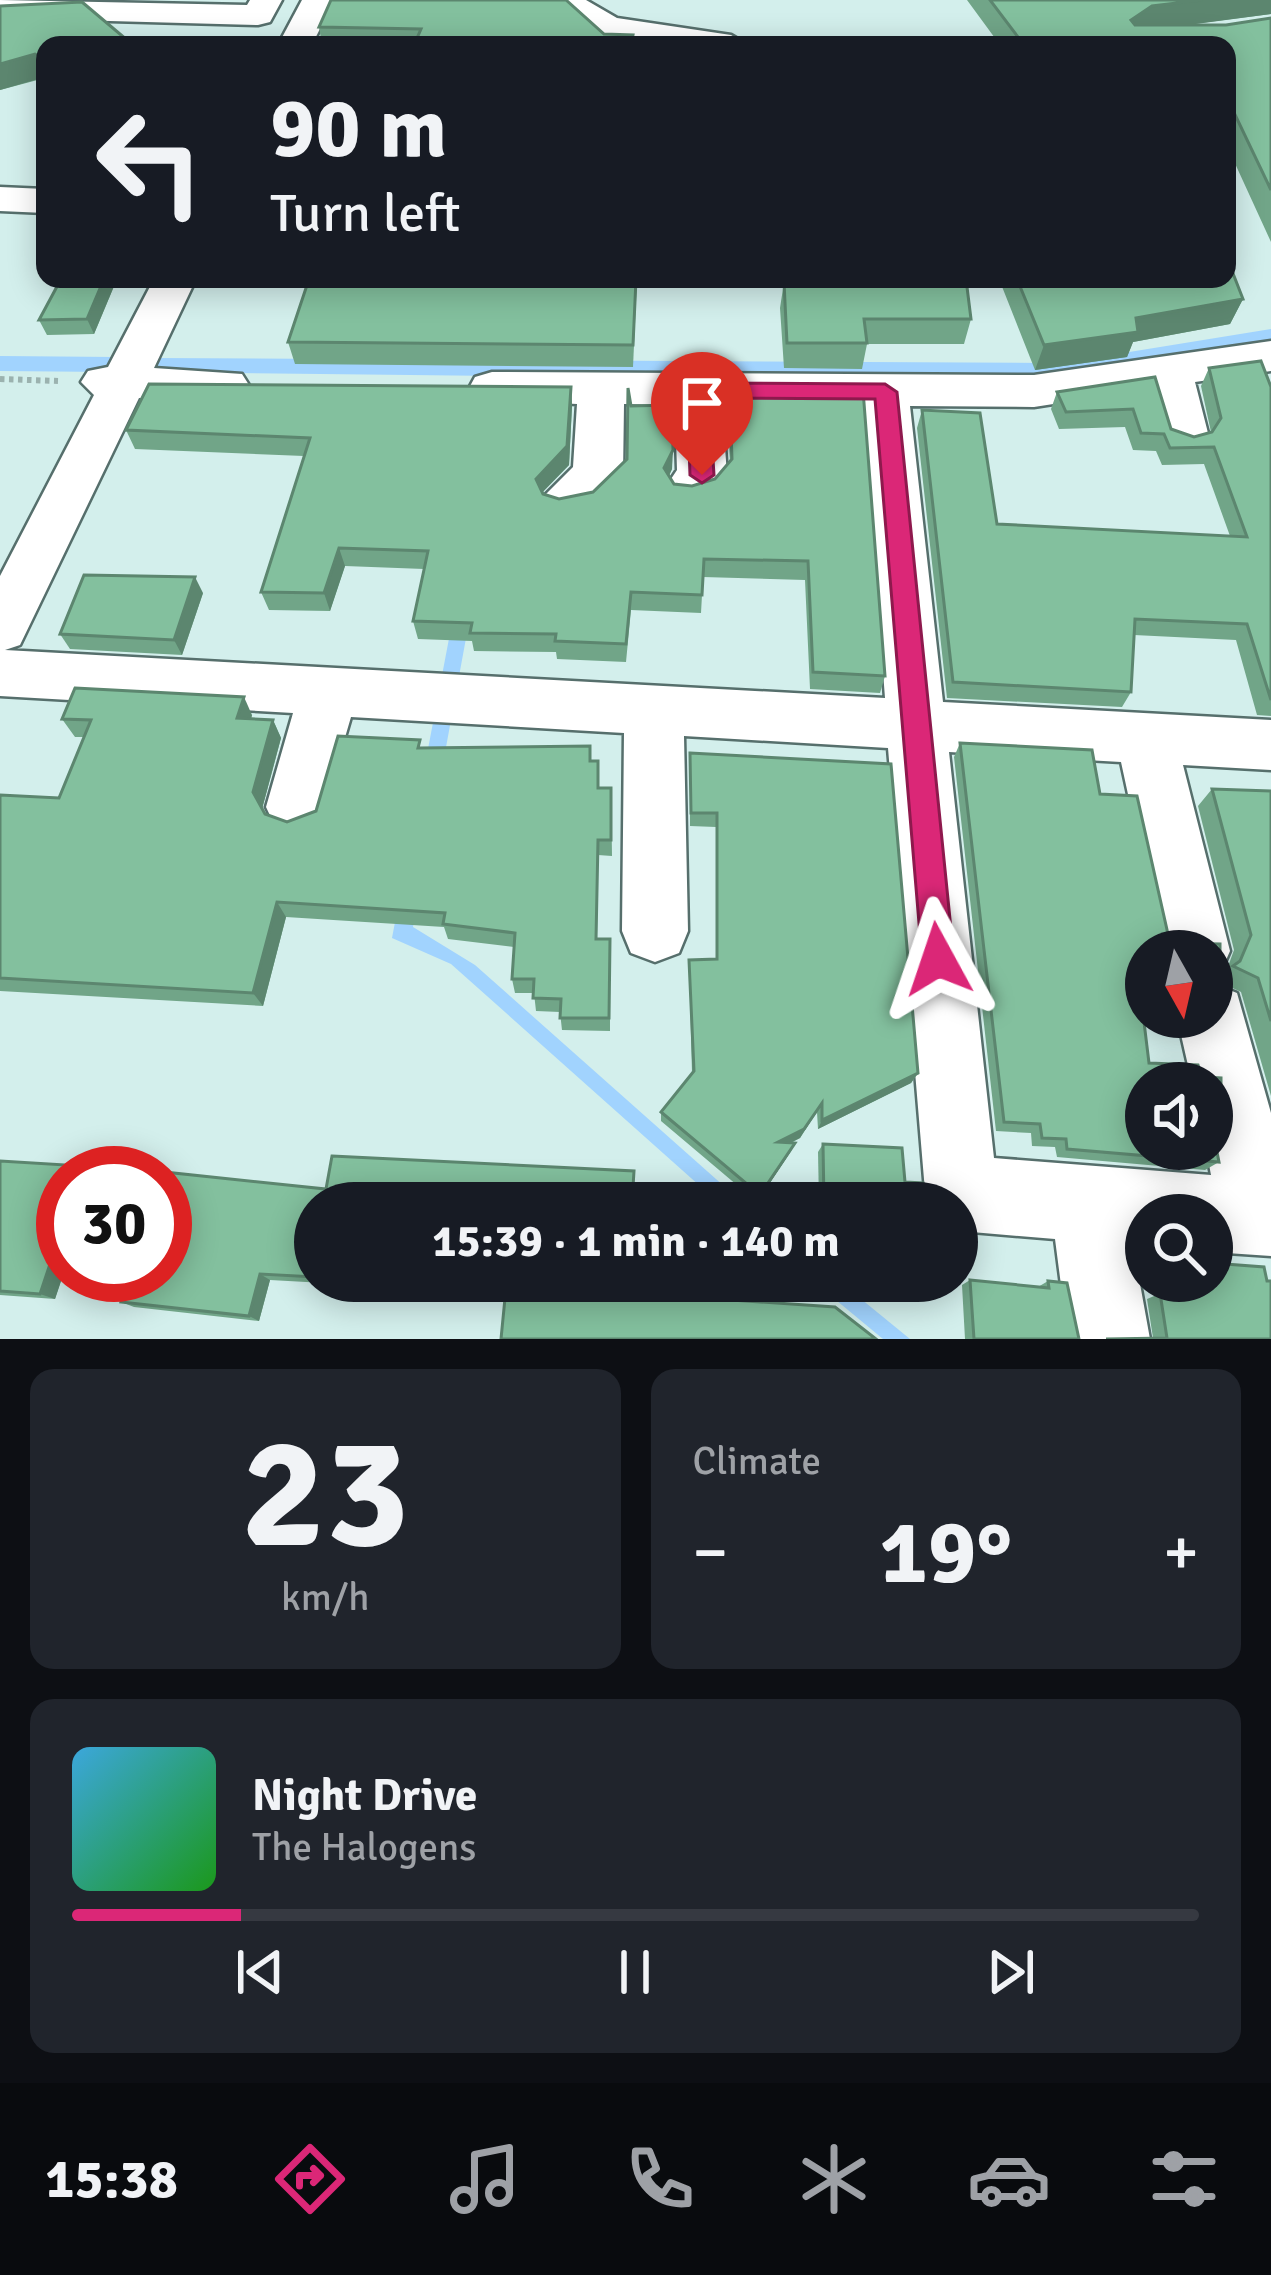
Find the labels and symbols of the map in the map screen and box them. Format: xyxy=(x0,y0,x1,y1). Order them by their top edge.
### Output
pin xyxy=(651,352,753,475)
position arrow xyxy=(875,896,1001,1022)
north arrow xyxy=(1125,930,1233,1038)
speed limit sign: 30 xyxy=(36,1146,192,1302)

